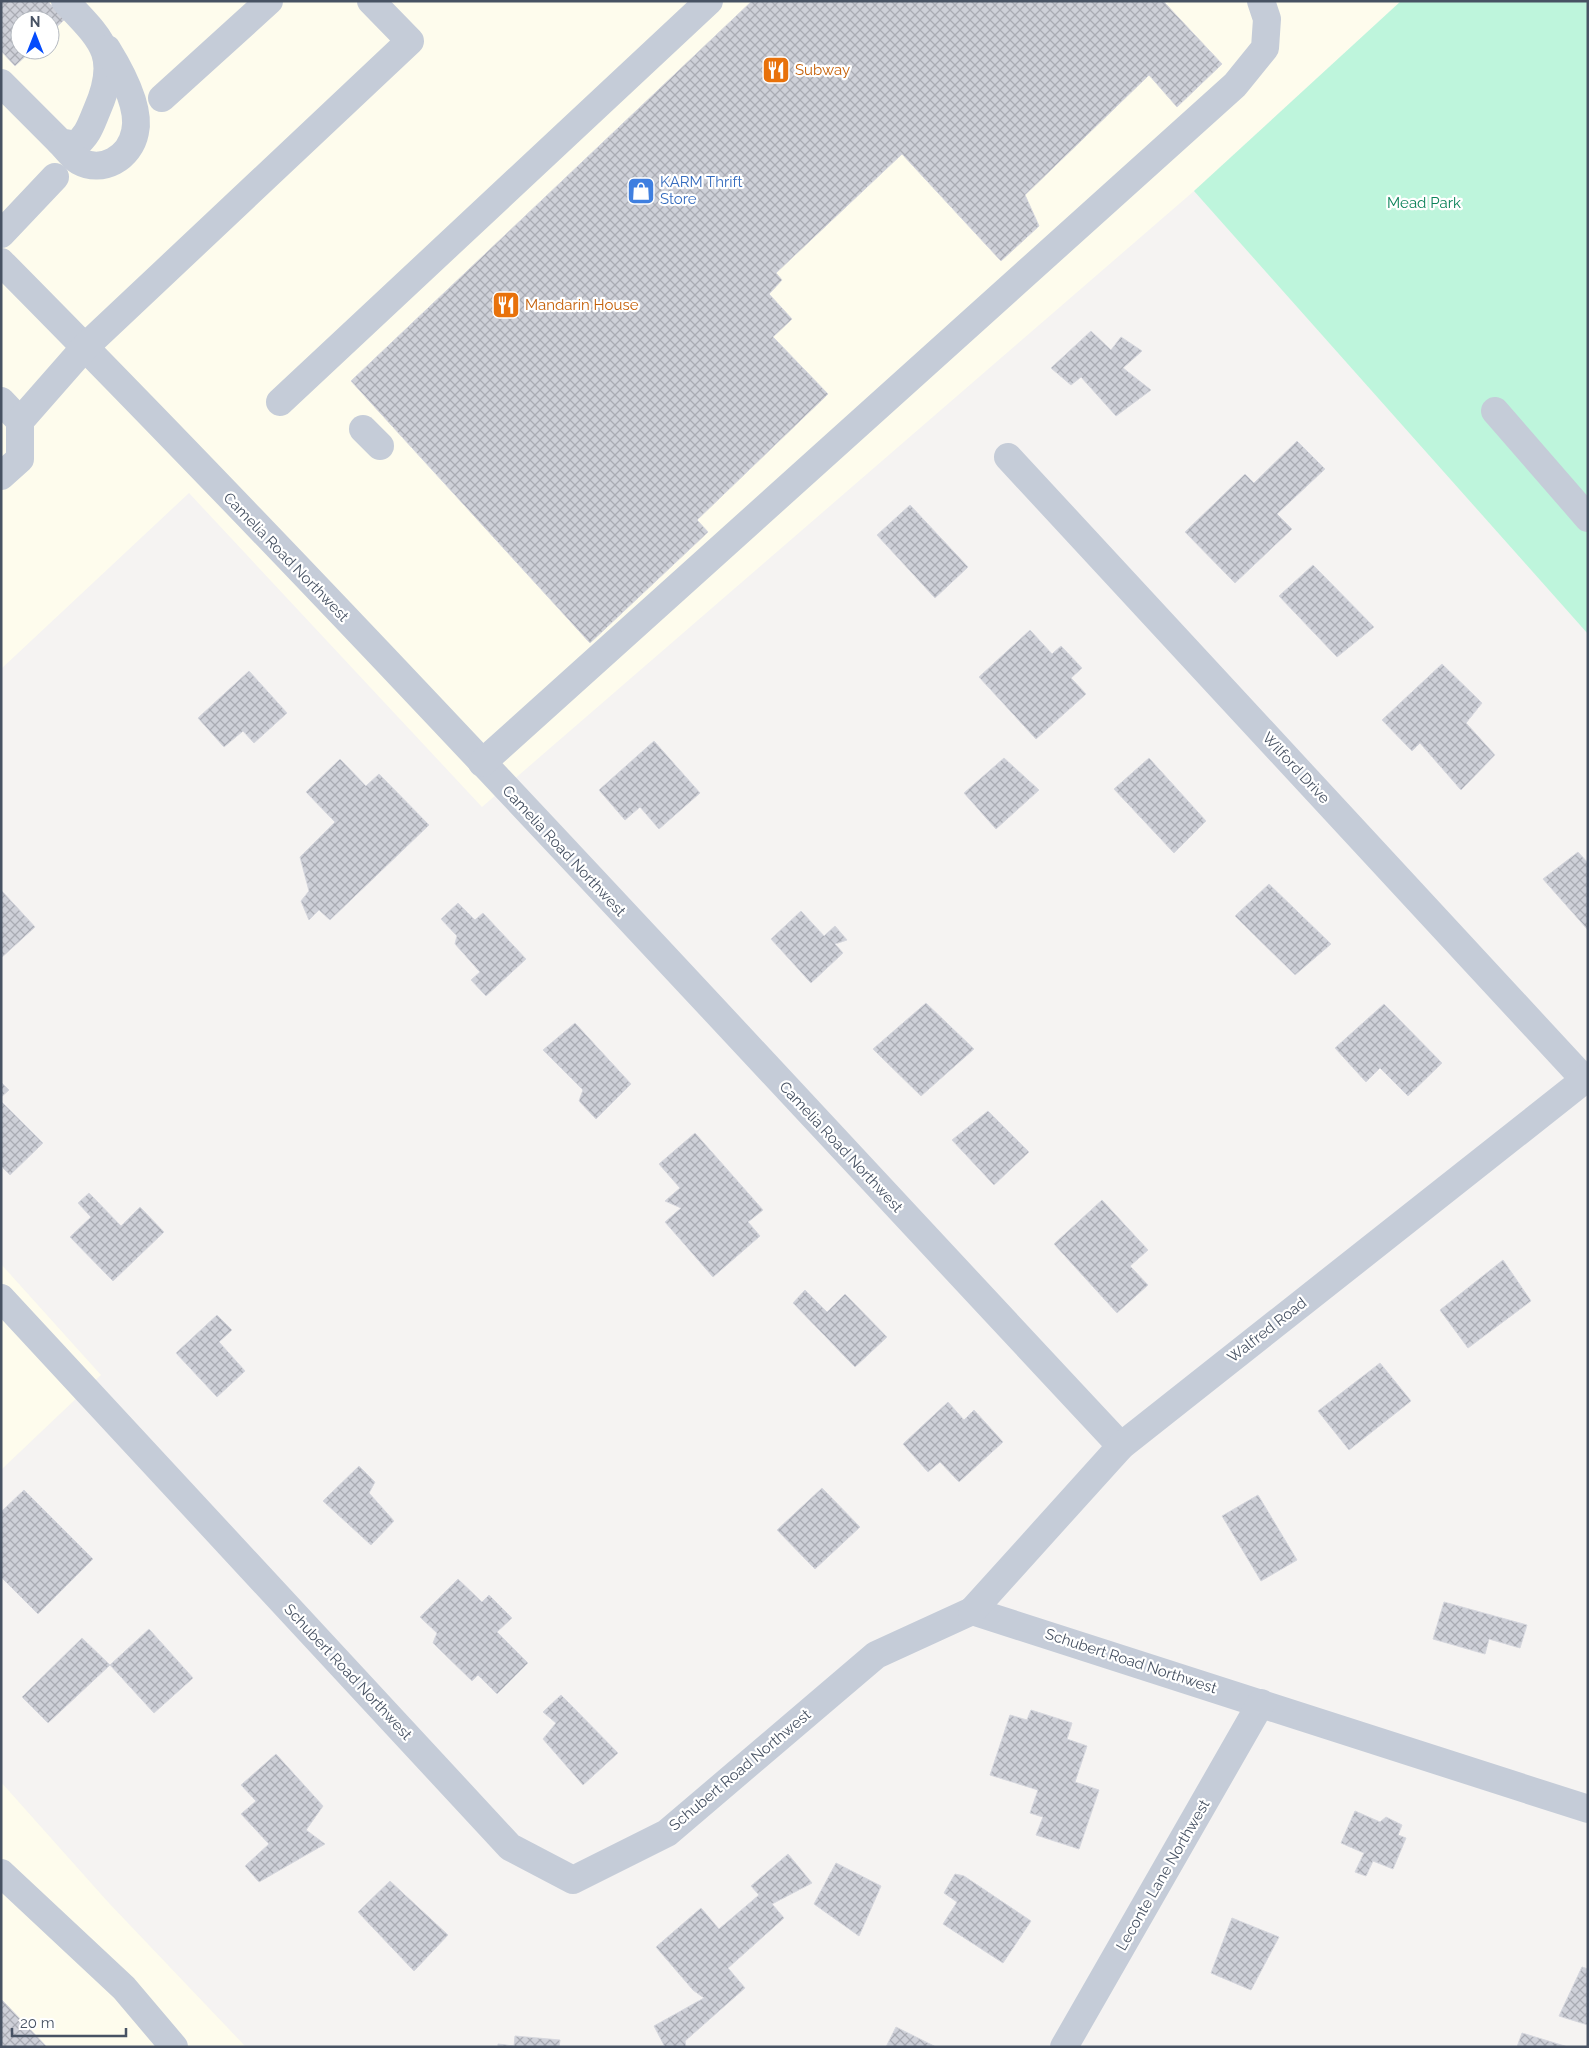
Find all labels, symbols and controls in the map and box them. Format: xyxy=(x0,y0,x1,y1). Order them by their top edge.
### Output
north arrow xyxy=(10,10,60,60)
text: N xyxy=(30,14,40,30)
restaurant icon: Subway xyxy=(761,55,791,85)
place label: Subway xyxy=(795,61,850,79)
place label: KARM Thrift Store xyxy=(660,173,743,208)
shop icon: KARM Thrift Store xyxy=(626,176,656,206)
park label: Mead Park xyxy=(1387,194,1461,212)
restaurant icon: Mandarin House xyxy=(491,290,521,320)
place label: Mandarin House xyxy=(525,296,639,314)
street label: Camelia Road Northwest xyxy=(220,489,352,625)
street label: Wilford Drive xyxy=(1258,729,1334,807)
street label: Camelia Road Northwest xyxy=(499,782,629,920)
street label: Camelia Road Northwest xyxy=(776,1078,906,1216)
street label: Walfred Road xyxy=(1224,1294,1310,1366)
street label: Schubert Road Northwest xyxy=(280,1600,416,1744)
street label: Schubert Road Northwest xyxy=(1043,1625,1219,1697)
street label: Schubert Road Northwest xyxy=(666,1706,814,1834)
street label: Leconte Lane Northwest xyxy=(1112,1796,1214,1954)
scale bar xyxy=(12,2006,126,2038)
text: 20 m xyxy=(20,2014,55,2032)

